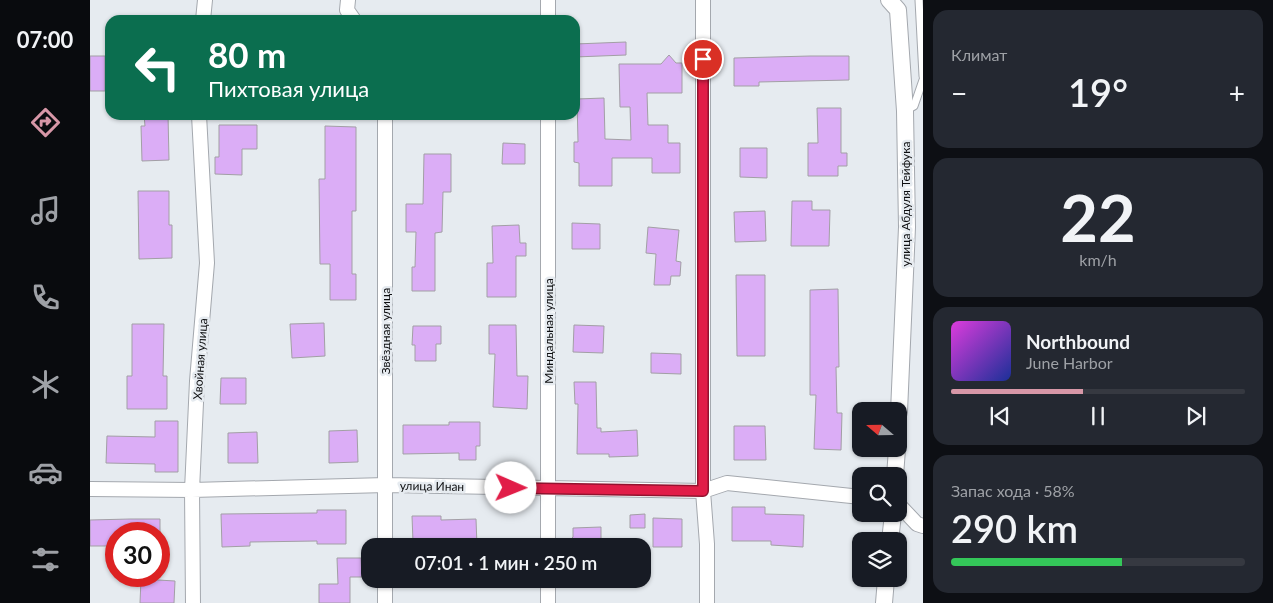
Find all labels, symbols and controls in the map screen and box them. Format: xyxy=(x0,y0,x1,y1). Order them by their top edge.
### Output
text: 07:00 xyxy=(17,26,73,53)
text: 80 m xyxy=(208,33,286,75)
icon: left xyxy=(125,35,190,100)
pin xyxy=(682,38,724,80)
icon: arrive xyxy=(689,45,717,73)
text: Климат xyxy=(951,45,1007,64)
text: 19° xyxy=(1068,69,1128,115)
text: Пихтовая улица xyxy=(208,75,369,102)
text: − xyxy=(951,76,967,110)
text: + xyxy=(1229,76,1245,110)
icon: directions xyxy=(28,105,63,140)
street label: улица Абдуля Тейфука xyxy=(898,142,913,266)
text: 22 xyxy=(1060,178,1136,256)
icon: music xyxy=(28,193,63,228)
text: km/h xyxy=(1079,250,1117,269)
street label: Миндальная улица xyxy=(541,278,556,384)
icon: phone xyxy=(28,280,63,315)
street label: Звёздная улица xyxy=(378,288,393,374)
street label: Хвойная улица xyxy=(190,318,210,400)
text: Northbound xyxy=(1026,330,1130,353)
text: June Harbor xyxy=(1026,353,1113,372)
icon: climate xyxy=(28,367,63,402)
north arrow xyxy=(852,402,908,458)
map controls xyxy=(852,402,907,587)
icon: previous xyxy=(986,402,1014,430)
icon: pause xyxy=(1084,402,1112,430)
icon: next xyxy=(1182,402,1210,430)
icon: car xyxy=(28,455,63,490)
position arrow xyxy=(484,461,536,513)
button: search xyxy=(852,467,907,522)
street label: улица Инан xyxy=(400,478,464,494)
text: Запас хода · 58% xyxy=(951,481,1075,500)
text: 290 km xyxy=(951,505,1078,551)
speed limit sign: 30 xyxy=(105,522,170,587)
button: layers xyxy=(852,532,907,587)
icon: filters xyxy=(28,542,63,577)
text: 07:01 · 1 мин · 250 m xyxy=(415,551,597,574)

